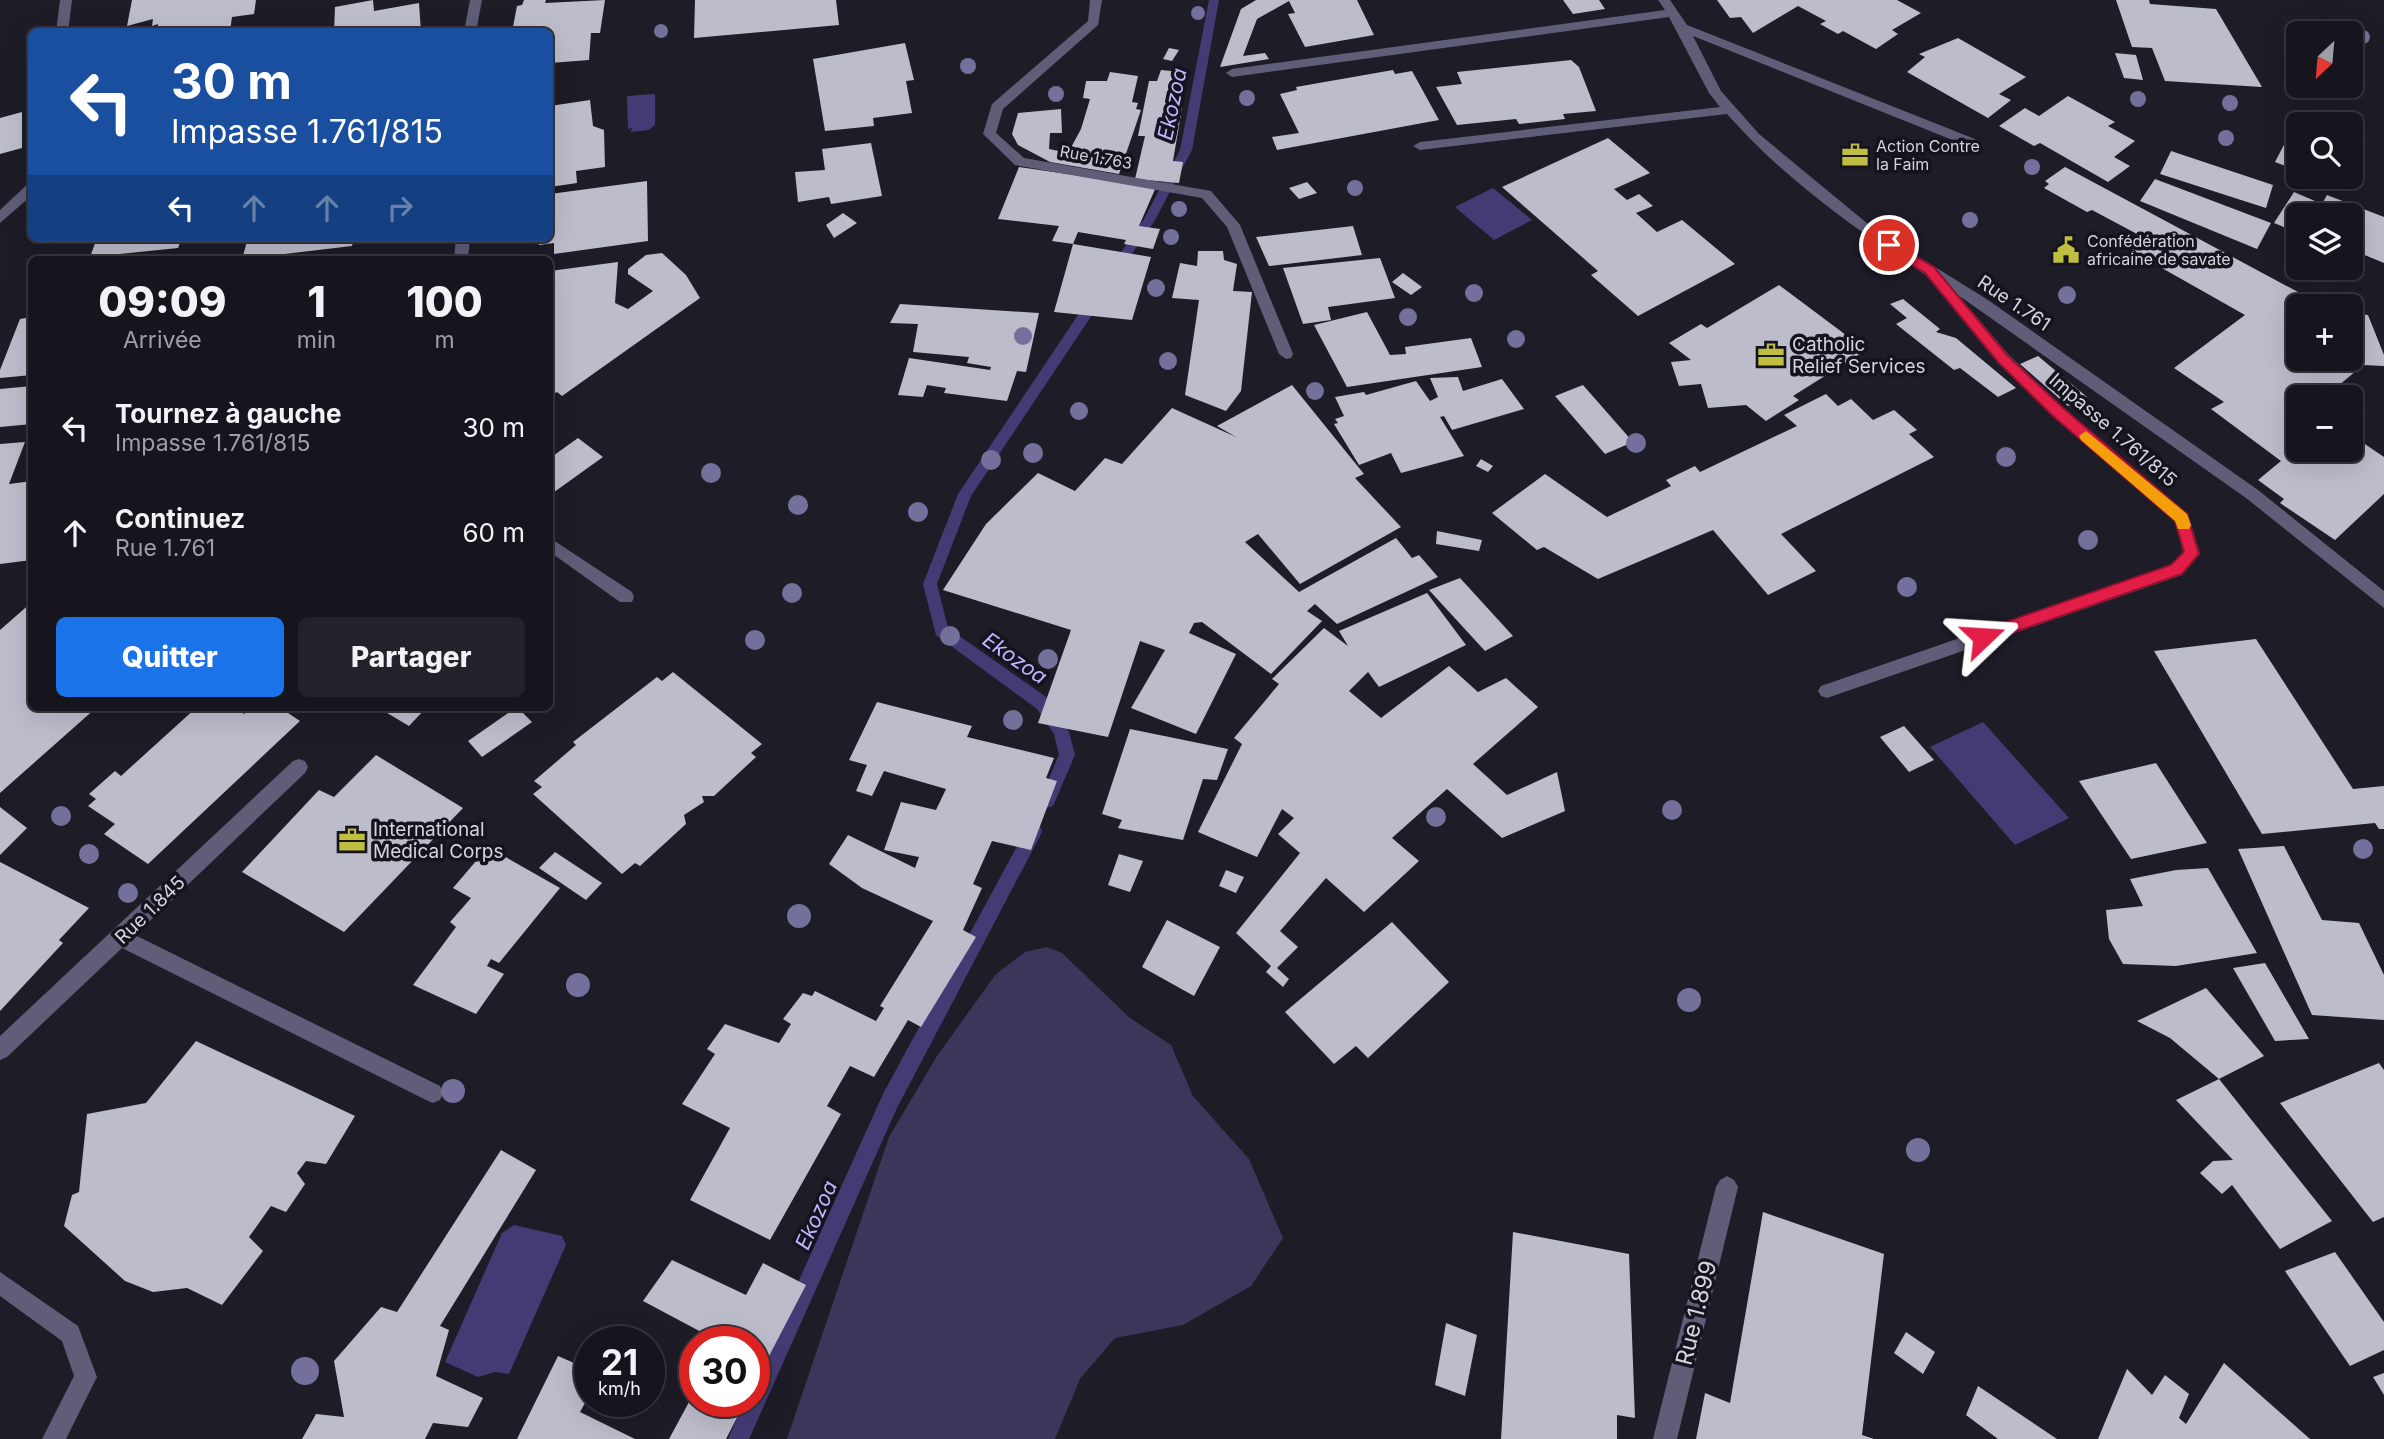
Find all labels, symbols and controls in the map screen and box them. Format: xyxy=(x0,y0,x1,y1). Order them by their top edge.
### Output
north arrow xyxy=(2286,21,2362,98)
map controls xyxy=(2286,21,2363,462)
text: 30 m xyxy=(171,52,292,111)
icon: left xyxy=(56,56,147,147)
water label: Ekozoa xyxy=(1152,66,1192,142)
text: Impasse 1.761/815 xyxy=(171,112,443,151)
button: search xyxy=(2286,112,2363,189)
place label: Action Contre la Faim xyxy=(1876,136,1980,174)
office icon: Action Contre la Faim xyxy=(1840,140,1870,170)
street label: Rue 1.763 xyxy=(1058,141,1134,173)
icon: left xyxy=(162,189,200,227)
icon: ahead xyxy=(235,189,273,227)
icon: ahead xyxy=(308,189,346,227)
icon: right xyxy=(381,189,419,227)
button: layers xyxy=(2286,203,2363,280)
pin xyxy=(1859,215,1919,275)
icon: arrive xyxy=(1870,226,1908,264)
place label: Confédération africaine de savate xyxy=(2087,231,2231,269)
public building icon: Confédération africaine de savate xyxy=(2051,235,2081,265)
street label: Rue 1.761 xyxy=(1973,270,2055,336)
text: 09:09 xyxy=(98,276,227,327)
text: 1 xyxy=(307,276,326,327)
text: 100 xyxy=(406,276,483,327)
button: + xyxy=(2286,294,2363,371)
text: Arrivée xyxy=(123,326,202,354)
text: min xyxy=(297,326,336,354)
text: m xyxy=(434,326,455,354)
place label: Catholic Relief Services xyxy=(1792,333,1926,378)
office icon: Catholic Relief Services xyxy=(1756,340,1786,370)
street label: Impasse 1.761/815 xyxy=(2045,368,2181,492)
button: − xyxy=(2286,385,2363,462)
text: Tournez à gauche xyxy=(115,398,341,429)
icon: left xyxy=(56,409,94,447)
text: 30 m xyxy=(462,412,525,443)
text: Impasse 1.761/815 xyxy=(115,429,311,457)
text: Continuez xyxy=(115,503,245,534)
icon: ahead xyxy=(56,514,94,552)
text: 60 m xyxy=(462,517,525,548)
text: Rue 1.761 xyxy=(115,534,215,562)
position arrow xyxy=(1946,600,2020,674)
button: Quitter xyxy=(56,617,284,697)
button: Partager xyxy=(298,617,525,697)
water label: Ekozoa xyxy=(978,627,1052,689)
place label: International Medical Corps xyxy=(373,818,504,863)
office icon: International Medical Corps xyxy=(337,825,367,855)
street label: Rue 1.845 xyxy=(110,871,190,949)
water label: Ekozoa xyxy=(790,1177,842,1253)
street label: Rue 1.899 xyxy=(1670,1258,1722,1368)
speed limit sign: 30 xyxy=(679,1326,770,1417)
text: 21 xyxy=(601,1341,638,1383)
text: km/h xyxy=(598,1378,641,1399)

